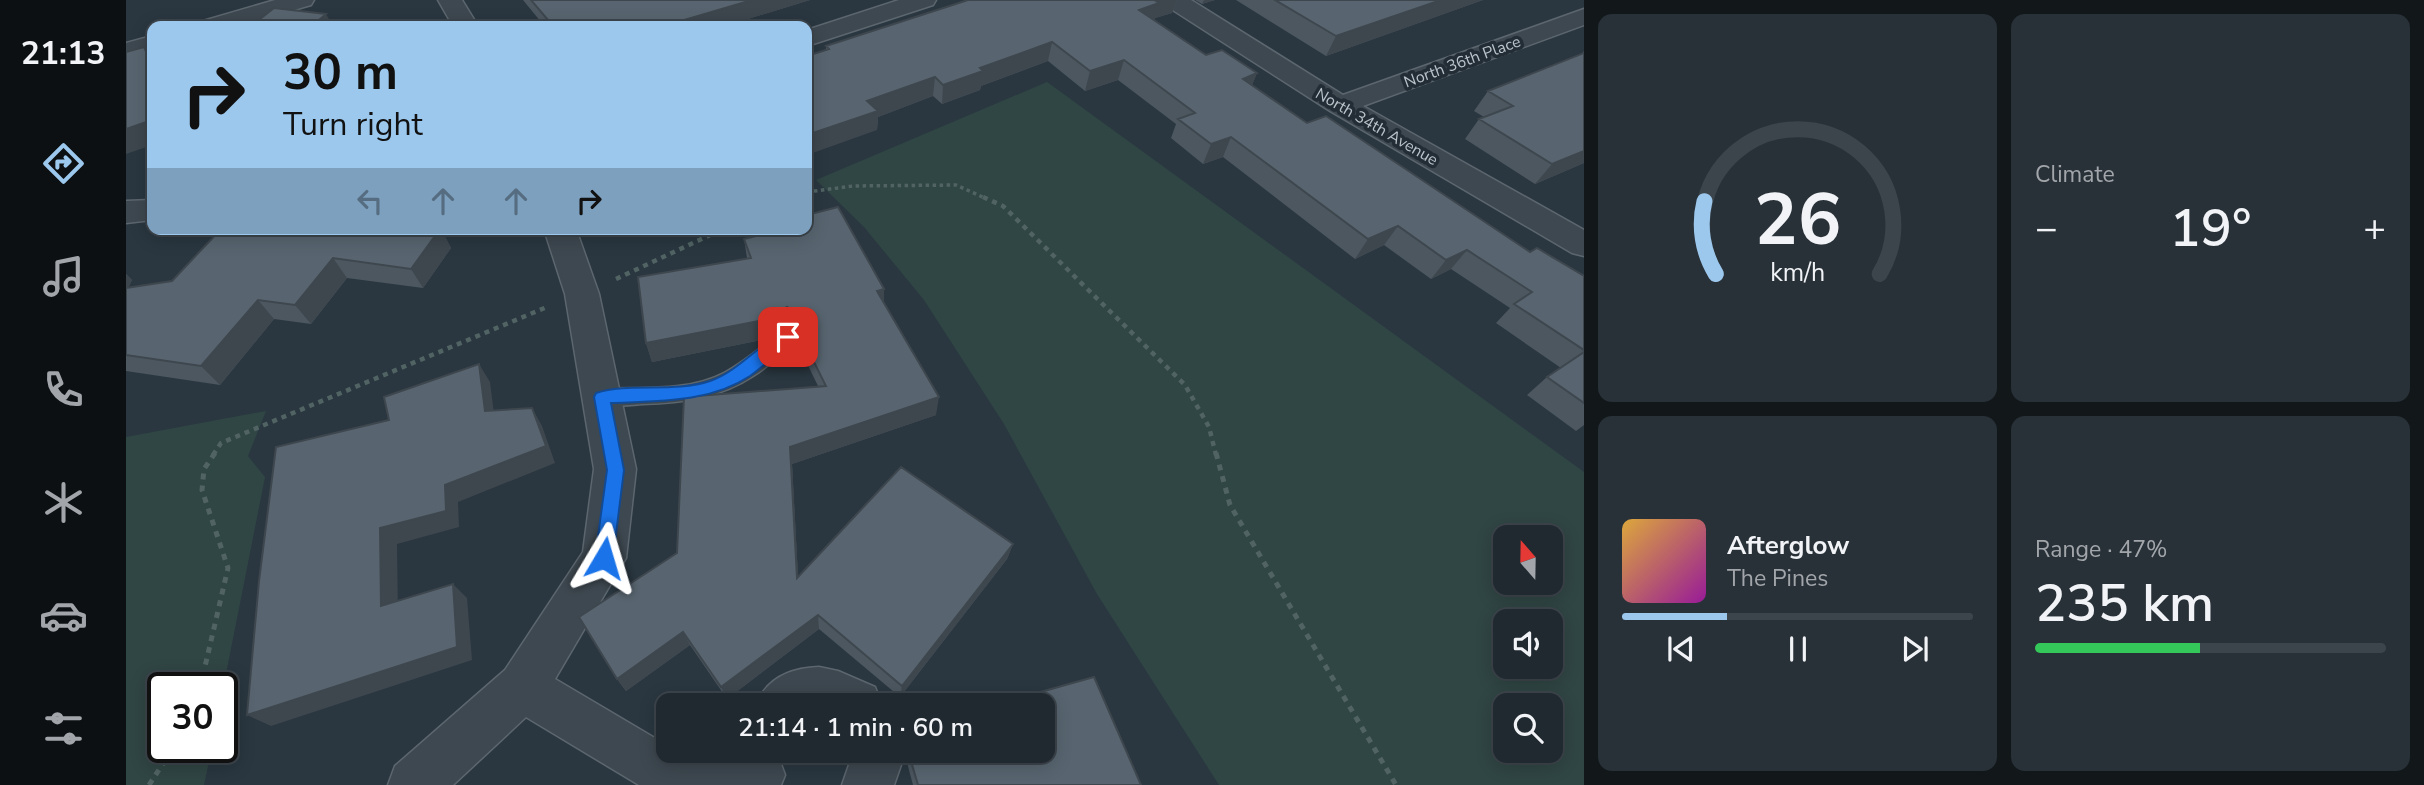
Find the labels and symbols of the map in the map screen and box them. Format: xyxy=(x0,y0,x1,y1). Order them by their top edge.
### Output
street label: North 36th Place xyxy=(1401,31,1524,93)
street label: North 34th Avenue xyxy=(1311,83,1442,171)
pin xyxy=(758,307,818,367)
position arrow xyxy=(567,521,641,595)
north arrow xyxy=(1493,525,1563,595)
speed limit sign: 30 xyxy=(147,672,238,763)

